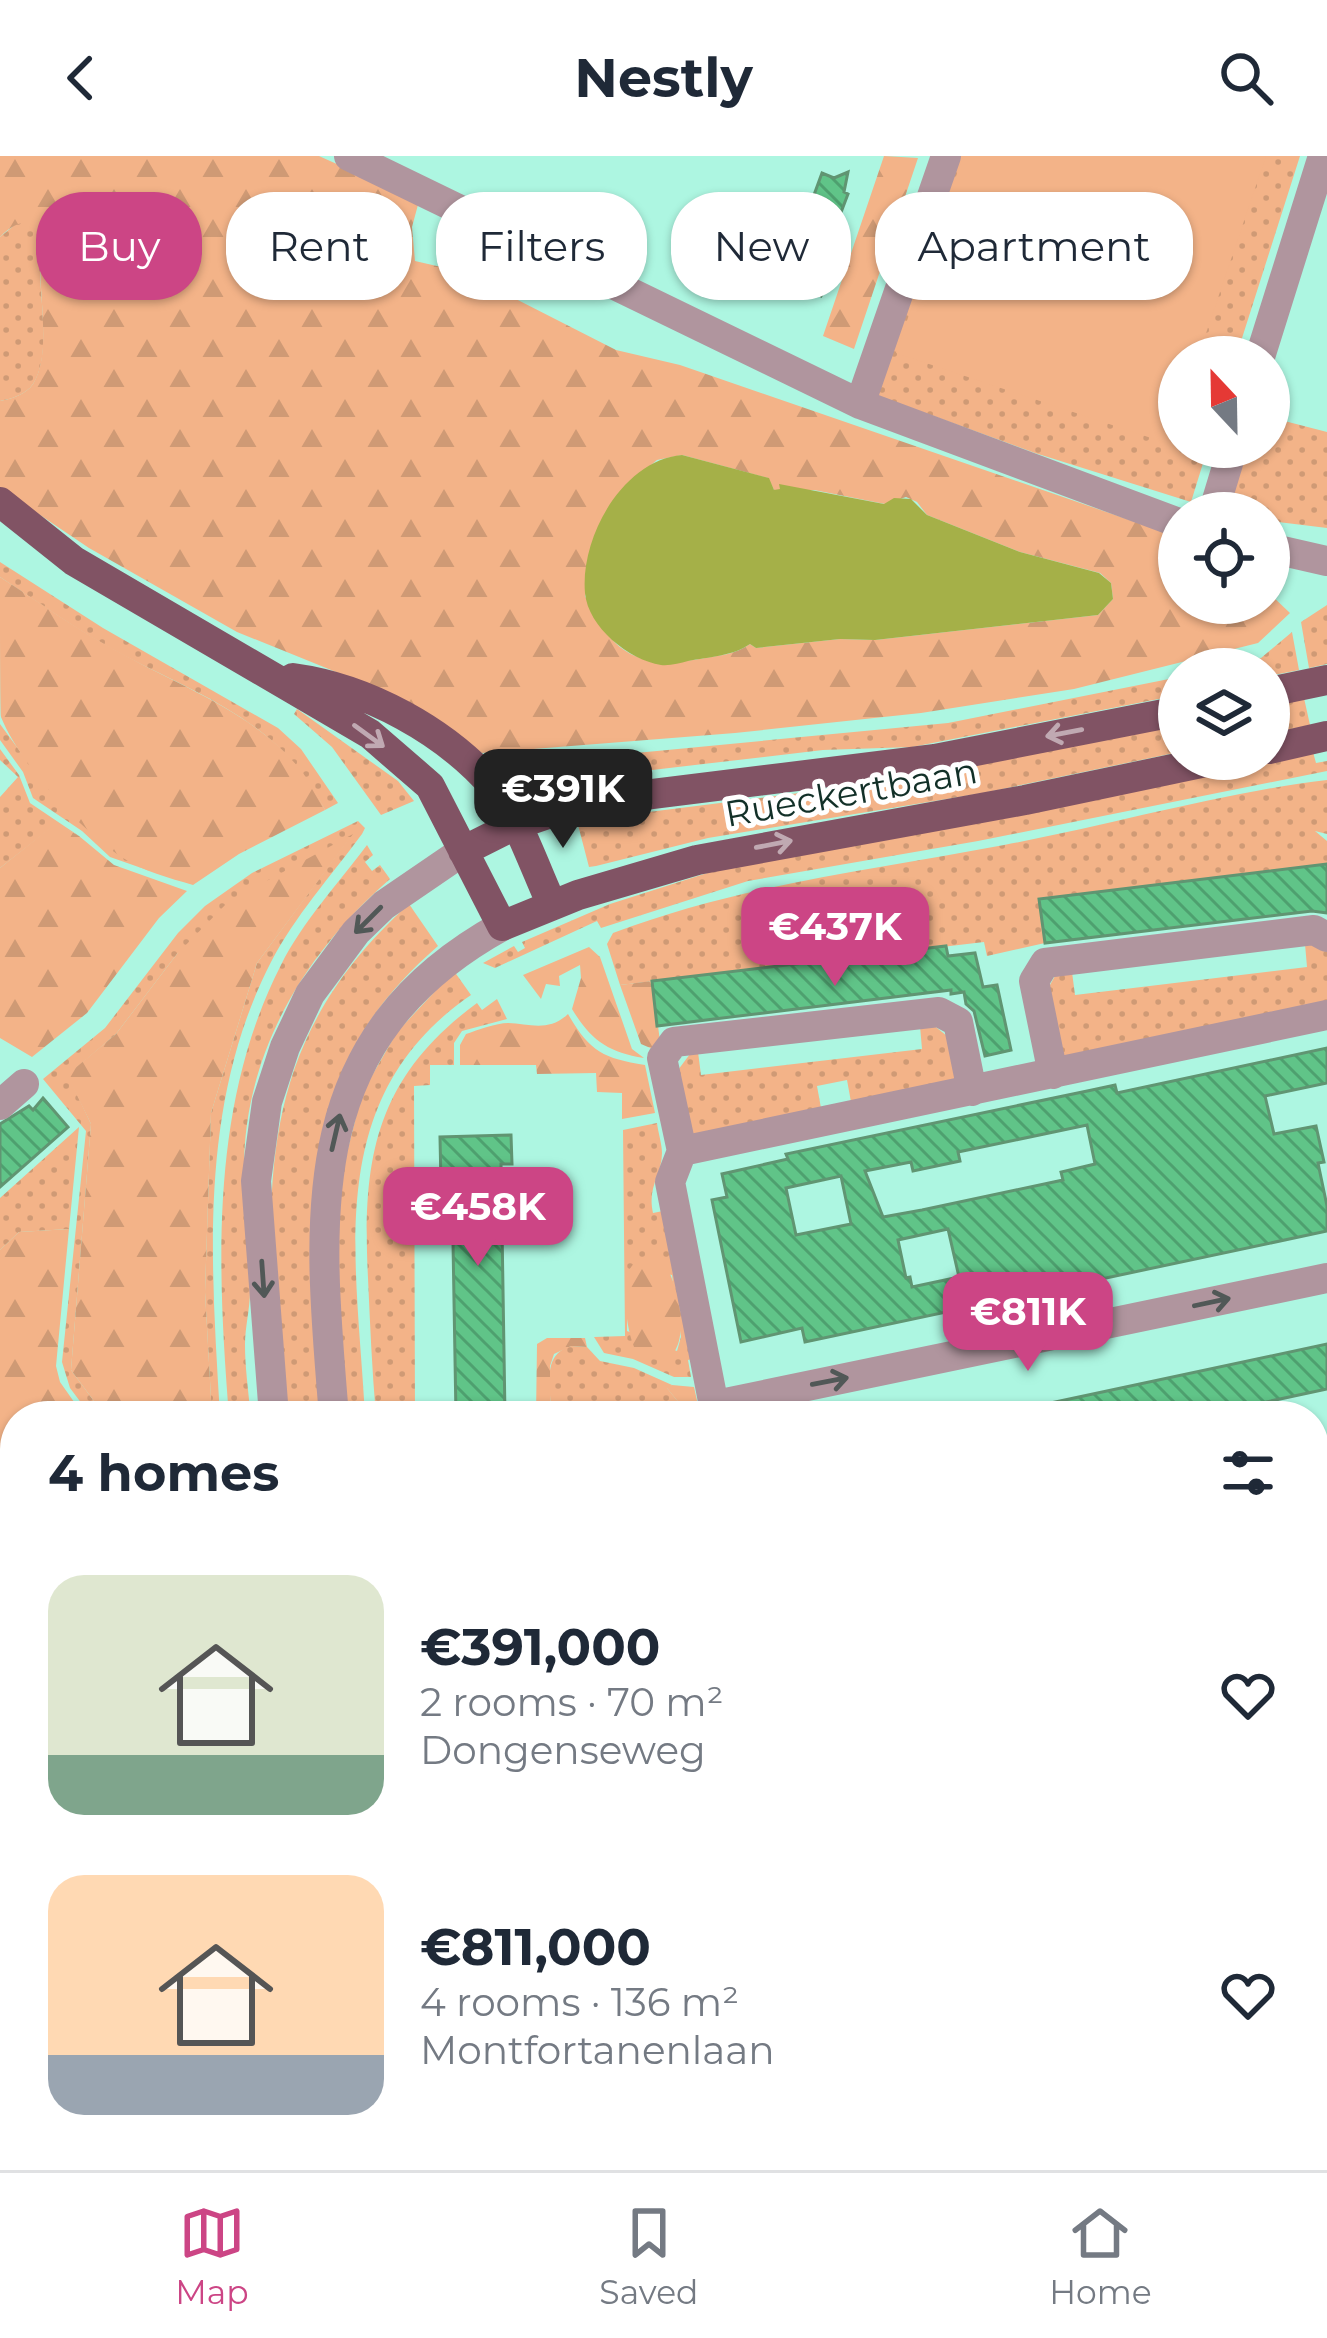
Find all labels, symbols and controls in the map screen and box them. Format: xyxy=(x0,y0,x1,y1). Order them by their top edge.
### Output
icon: back xyxy=(48,45,114,111)
text: Nestly xyxy=(574,45,753,111)
icon: search xyxy=(1213,45,1279,111)
chip: Buy xyxy=(36,192,202,300)
chip: Rent xyxy=(226,192,412,300)
chip: Filters xyxy=(436,192,647,300)
chip: New xyxy=(671,192,851,300)
chip: Apartment xyxy=(875,192,1193,300)
north arrow xyxy=(1158,336,1290,468)
map controls xyxy=(1158,336,1290,780)
button: locate xyxy=(1158,492,1290,624)
button: layers xyxy=(1158,648,1290,780)
one-way arrow xyxy=(352,722,385,748)
one-way arrow xyxy=(1046,723,1084,746)
street label: Rueckertbaan xyxy=(722,748,980,836)
pin: €391K xyxy=(479,749,647,851)
text: €391K xyxy=(501,764,625,812)
one-way arrow xyxy=(754,832,793,854)
pin: €437K xyxy=(751,887,919,989)
text: €437K xyxy=(768,902,902,950)
one-way arrow xyxy=(354,904,384,934)
one-way arrow xyxy=(326,1114,348,1152)
pin: €458K xyxy=(394,1167,562,1269)
text: €458K xyxy=(410,1182,546,1230)
one-way arrow xyxy=(252,1259,275,1298)
pin: €811K xyxy=(944,1272,1112,1374)
text: €811K xyxy=(970,1287,1086,1335)
one-way arrow xyxy=(1192,1290,1231,1312)
one-way arrow xyxy=(810,1369,849,1391)
icon: filters xyxy=(1215,1440,1281,1506)
text: 4 homes xyxy=(48,1442,279,1504)
text: €391,000 xyxy=(420,1616,660,1678)
icon: home xyxy=(144,1623,288,1767)
icon: heart xyxy=(1215,1662,1281,1728)
text: 2 rooms · 70 m² xyxy=(420,1678,723,1726)
text: Dongenseweg xyxy=(420,1726,706,1774)
text: €811,000 xyxy=(420,1916,651,1978)
icon: home xyxy=(144,1923,288,2067)
icon: heart xyxy=(1215,1962,1281,2028)
text: 4 rooms · 136 m² xyxy=(420,1978,739,2026)
text: Montfortanenlaan xyxy=(420,2026,775,2074)
tab: Map xyxy=(175,2200,249,2312)
tab: Saved xyxy=(599,2200,699,2312)
tab: Home xyxy=(1049,2200,1152,2312)

